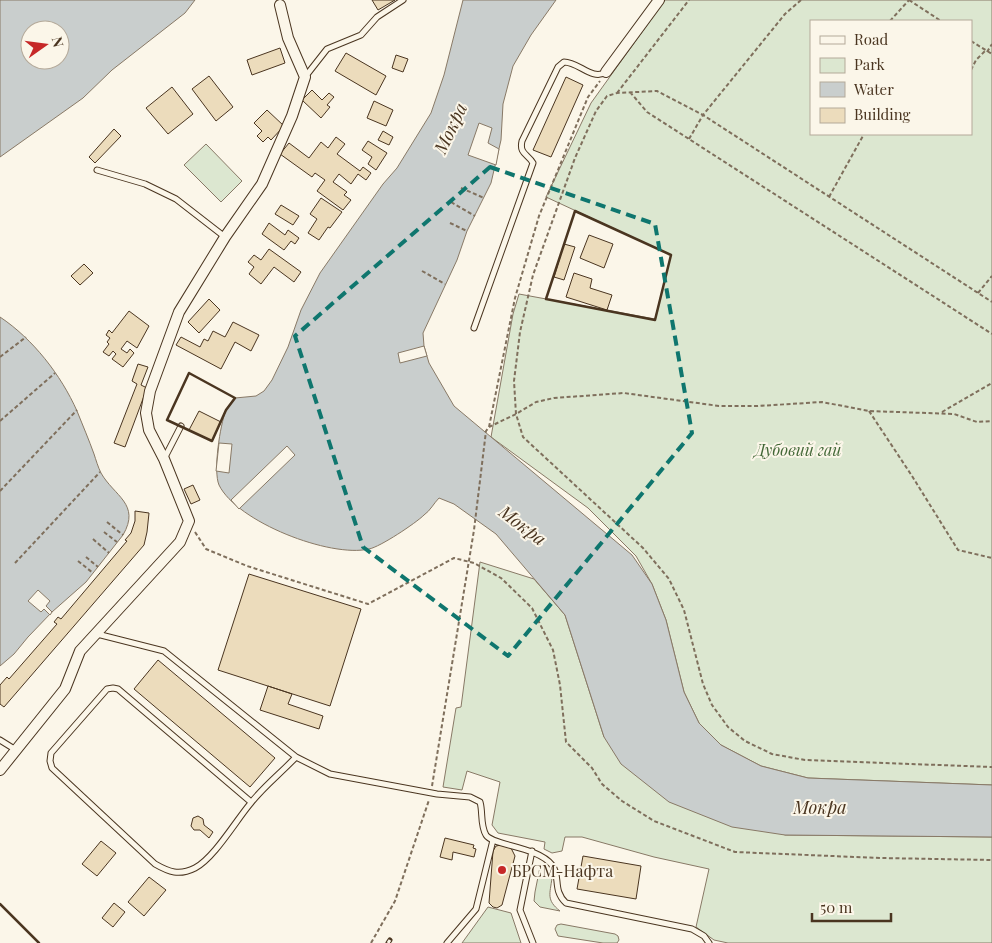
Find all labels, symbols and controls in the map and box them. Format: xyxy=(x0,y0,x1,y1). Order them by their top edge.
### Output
north arrow xyxy=(20,20,70,70)
legend xyxy=(810,20,972,135)
text: Road xyxy=(854,29,888,49)
text: N xyxy=(48,35,69,49)
text: Park xyxy=(854,54,886,74)
text: Water xyxy=(853,79,894,99)
water label: Мокра xyxy=(427,99,472,158)
text: Building xyxy=(854,104,911,124)
park label: Дубовий гай xyxy=(752,439,842,460)
water label: Мокра xyxy=(494,499,552,551)
water label: Мокра xyxy=(792,795,847,819)
place label: БРСМ-Нафта xyxy=(512,860,613,881)
marker: БРСМ-Нафта xyxy=(496,864,508,876)
scale bar xyxy=(812,890,891,922)
text: 50 m xyxy=(820,897,853,917)

